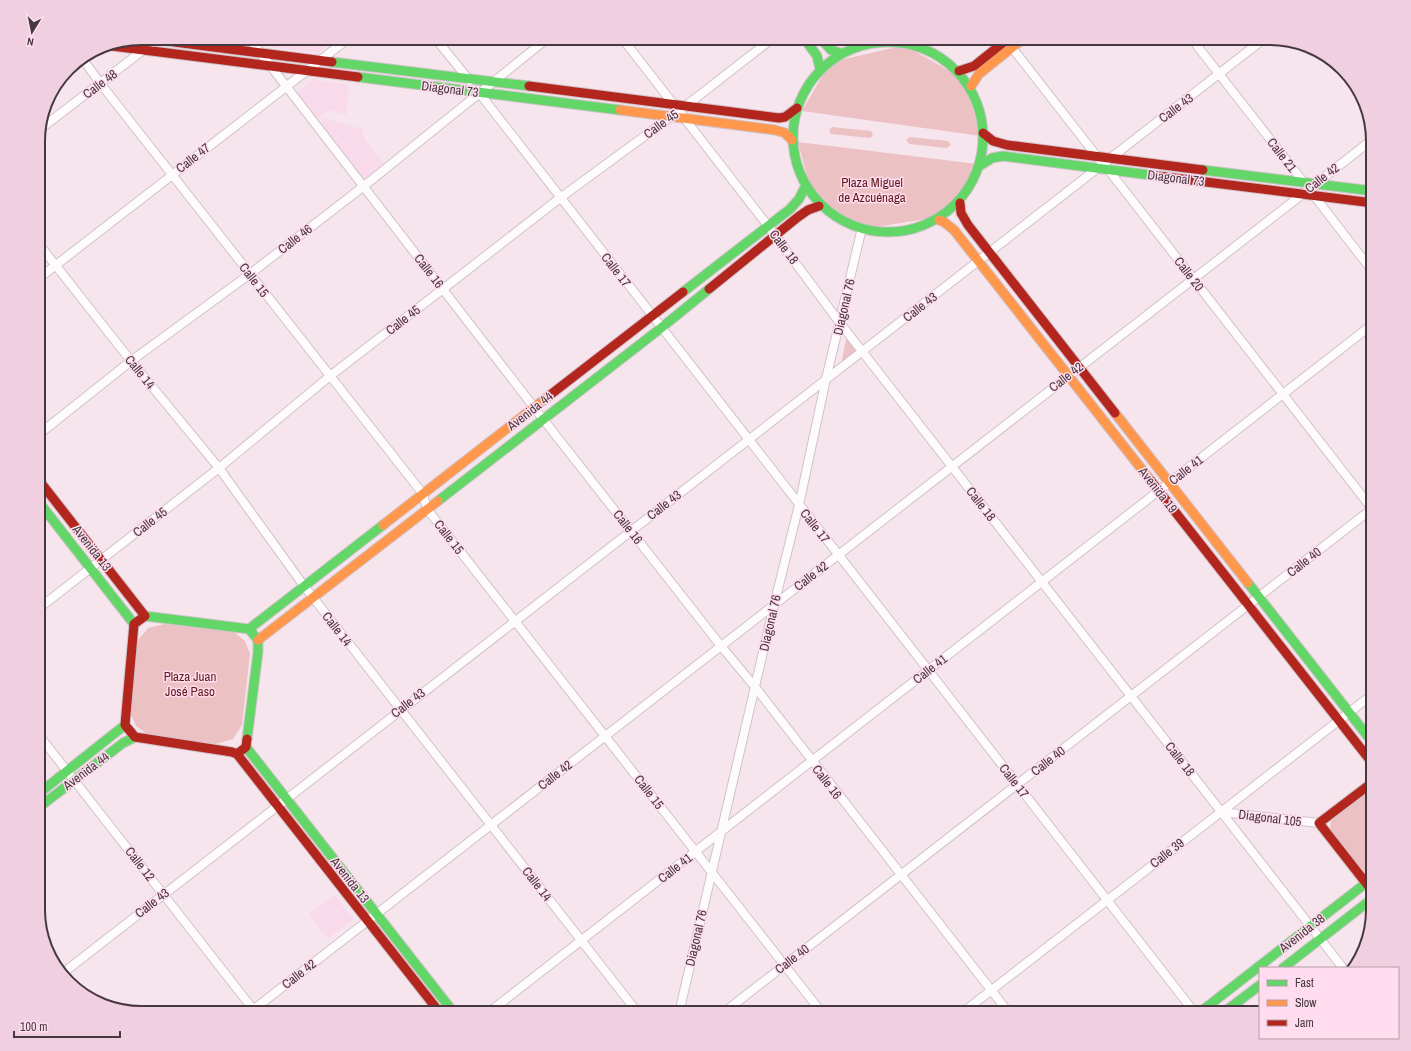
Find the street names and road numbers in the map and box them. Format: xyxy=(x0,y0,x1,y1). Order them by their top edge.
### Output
street label: Calle 48 xyxy=(79,65,121,103)
street label: Diagonal 73 xyxy=(420,77,480,101)
street label: Calle 43 xyxy=(1155,89,1197,127)
street label: Calle 45 xyxy=(640,106,682,142)
street label: Calle 21 xyxy=(1263,134,1301,176)
street label: Calle 47 xyxy=(172,139,214,177)
street label: Calle 42 xyxy=(1301,159,1343,197)
street label: Diagonal 73 xyxy=(1146,166,1206,190)
street label: Calle 46 xyxy=(274,220,316,258)
street label: Calle 18 xyxy=(765,226,803,268)
street label: Calle 17 xyxy=(597,249,635,291)
street label: Calle 16 xyxy=(410,250,448,292)
street label: Calle 20 xyxy=(1170,253,1208,295)
street label: Calle 15 xyxy=(235,259,273,301)
street label: Diagonal 76 xyxy=(829,277,859,337)
street label: Calle 43 xyxy=(899,288,941,326)
street label: Calle 45 xyxy=(382,301,424,339)
street label: Calle 14 xyxy=(121,351,159,393)
street label: Calle 42 xyxy=(1045,358,1087,396)
street label: Avenida 44 xyxy=(503,388,556,435)
street label: Calle 41 xyxy=(1165,451,1207,489)
street label: Avenida 19 xyxy=(1134,463,1181,516)
street label: Calle 18 xyxy=(962,483,1000,525)
street label: Calle 43 xyxy=(643,486,685,524)
street label: Calle 45 xyxy=(129,503,171,541)
street label: Calle 17 xyxy=(796,505,834,547)
street label: Calle 16 xyxy=(609,506,647,548)
street label: Calle 15 xyxy=(430,516,468,558)
street label: Avenida 13 xyxy=(68,521,115,574)
street label: Calle 40 xyxy=(1283,543,1325,581)
street label: Calle 42 xyxy=(790,557,832,595)
street label: Diagonal 76 xyxy=(755,593,785,653)
street label: Calle 14 xyxy=(318,608,356,650)
street label: Calle 41 xyxy=(909,650,951,688)
street label: Calle 43 xyxy=(387,684,429,722)
street label: Calle 18 xyxy=(1161,738,1199,780)
street label: Calle 40 xyxy=(1027,742,1069,780)
street label: Avenida 44 xyxy=(59,748,113,795)
street label: Calle 42 xyxy=(534,756,576,794)
street label: Calle 17 xyxy=(995,760,1033,802)
street label: Calle 16 xyxy=(808,761,846,803)
street label: Calle 15 xyxy=(630,771,668,813)
street label: Diagonal 105 xyxy=(1237,806,1303,830)
street label: Calle 39 xyxy=(1146,834,1188,872)
street label: Calle 12 xyxy=(121,843,159,885)
street label: Calle 41 xyxy=(654,849,696,887)
street label: Avenida 13 xyxy=(326,853,373,906)
street label: Calle 14 xyxy=(518,863,556,905)
street label: Calle 43 xyxy=(131,884,173,922)
street label: Diagonal 76 xyxy=(681,908,711,968)
street label: Avenida 38 xyxy=(1275,910,1328,957)
street label: Calle 40 xyxy=(771,940,813,978)
street label: Calle 42 xyxy=(278,955,320,993)

